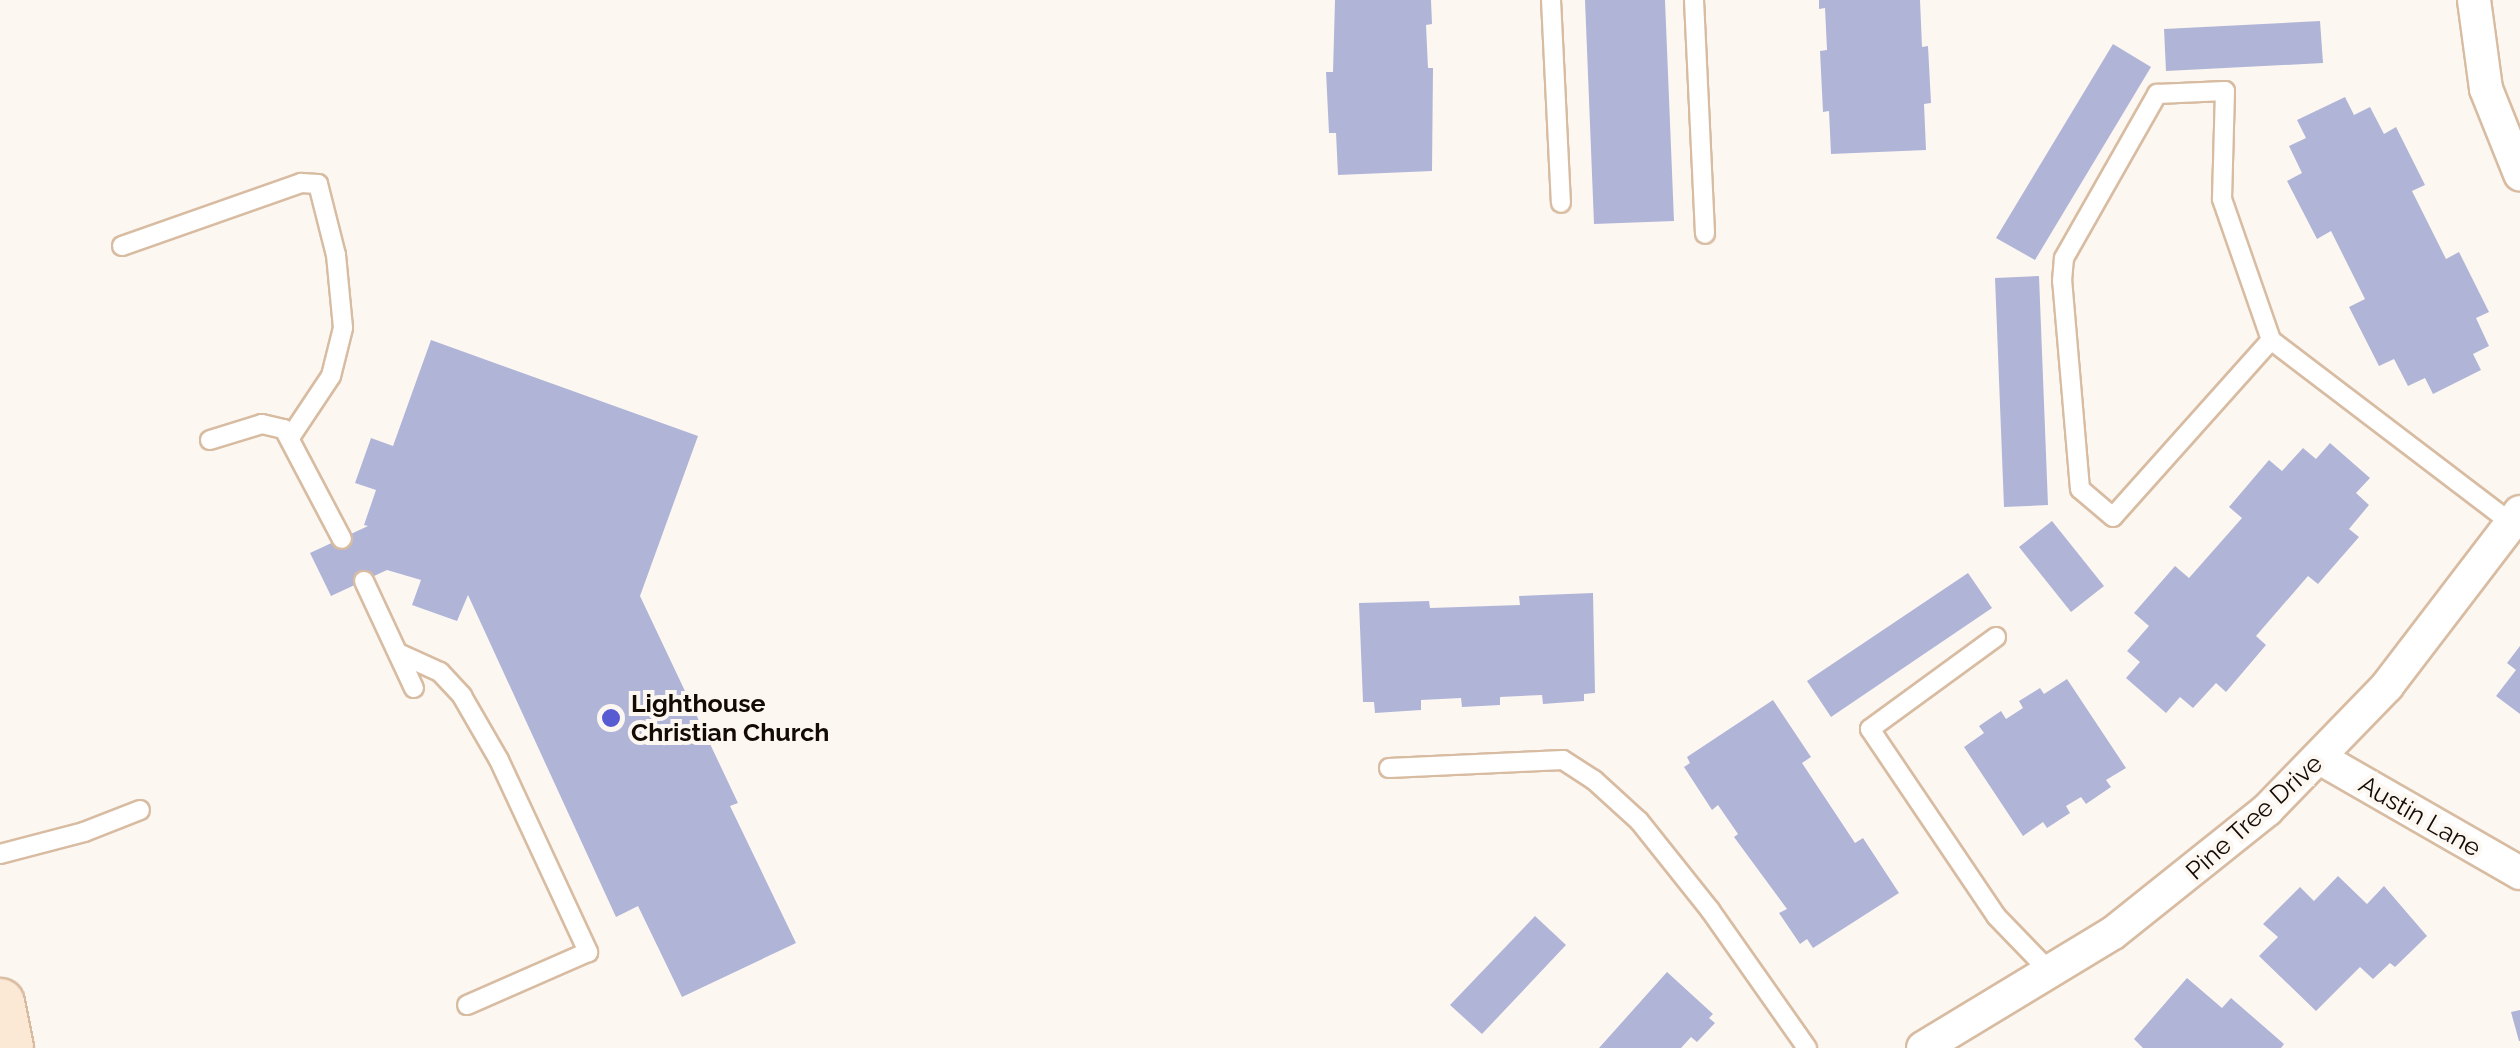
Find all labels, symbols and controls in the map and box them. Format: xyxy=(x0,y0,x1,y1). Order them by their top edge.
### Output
place label: Lighthouse Christian Church xyxy=(631,689,829,748)
marker: Lighthouse Christian Church xyxy=(600,707,622,729)
street label: Pine Tree Drive xyxy=(2180,748,2328,886)
street label: Austin Lane xyxy=(2354,769,2486,863)

